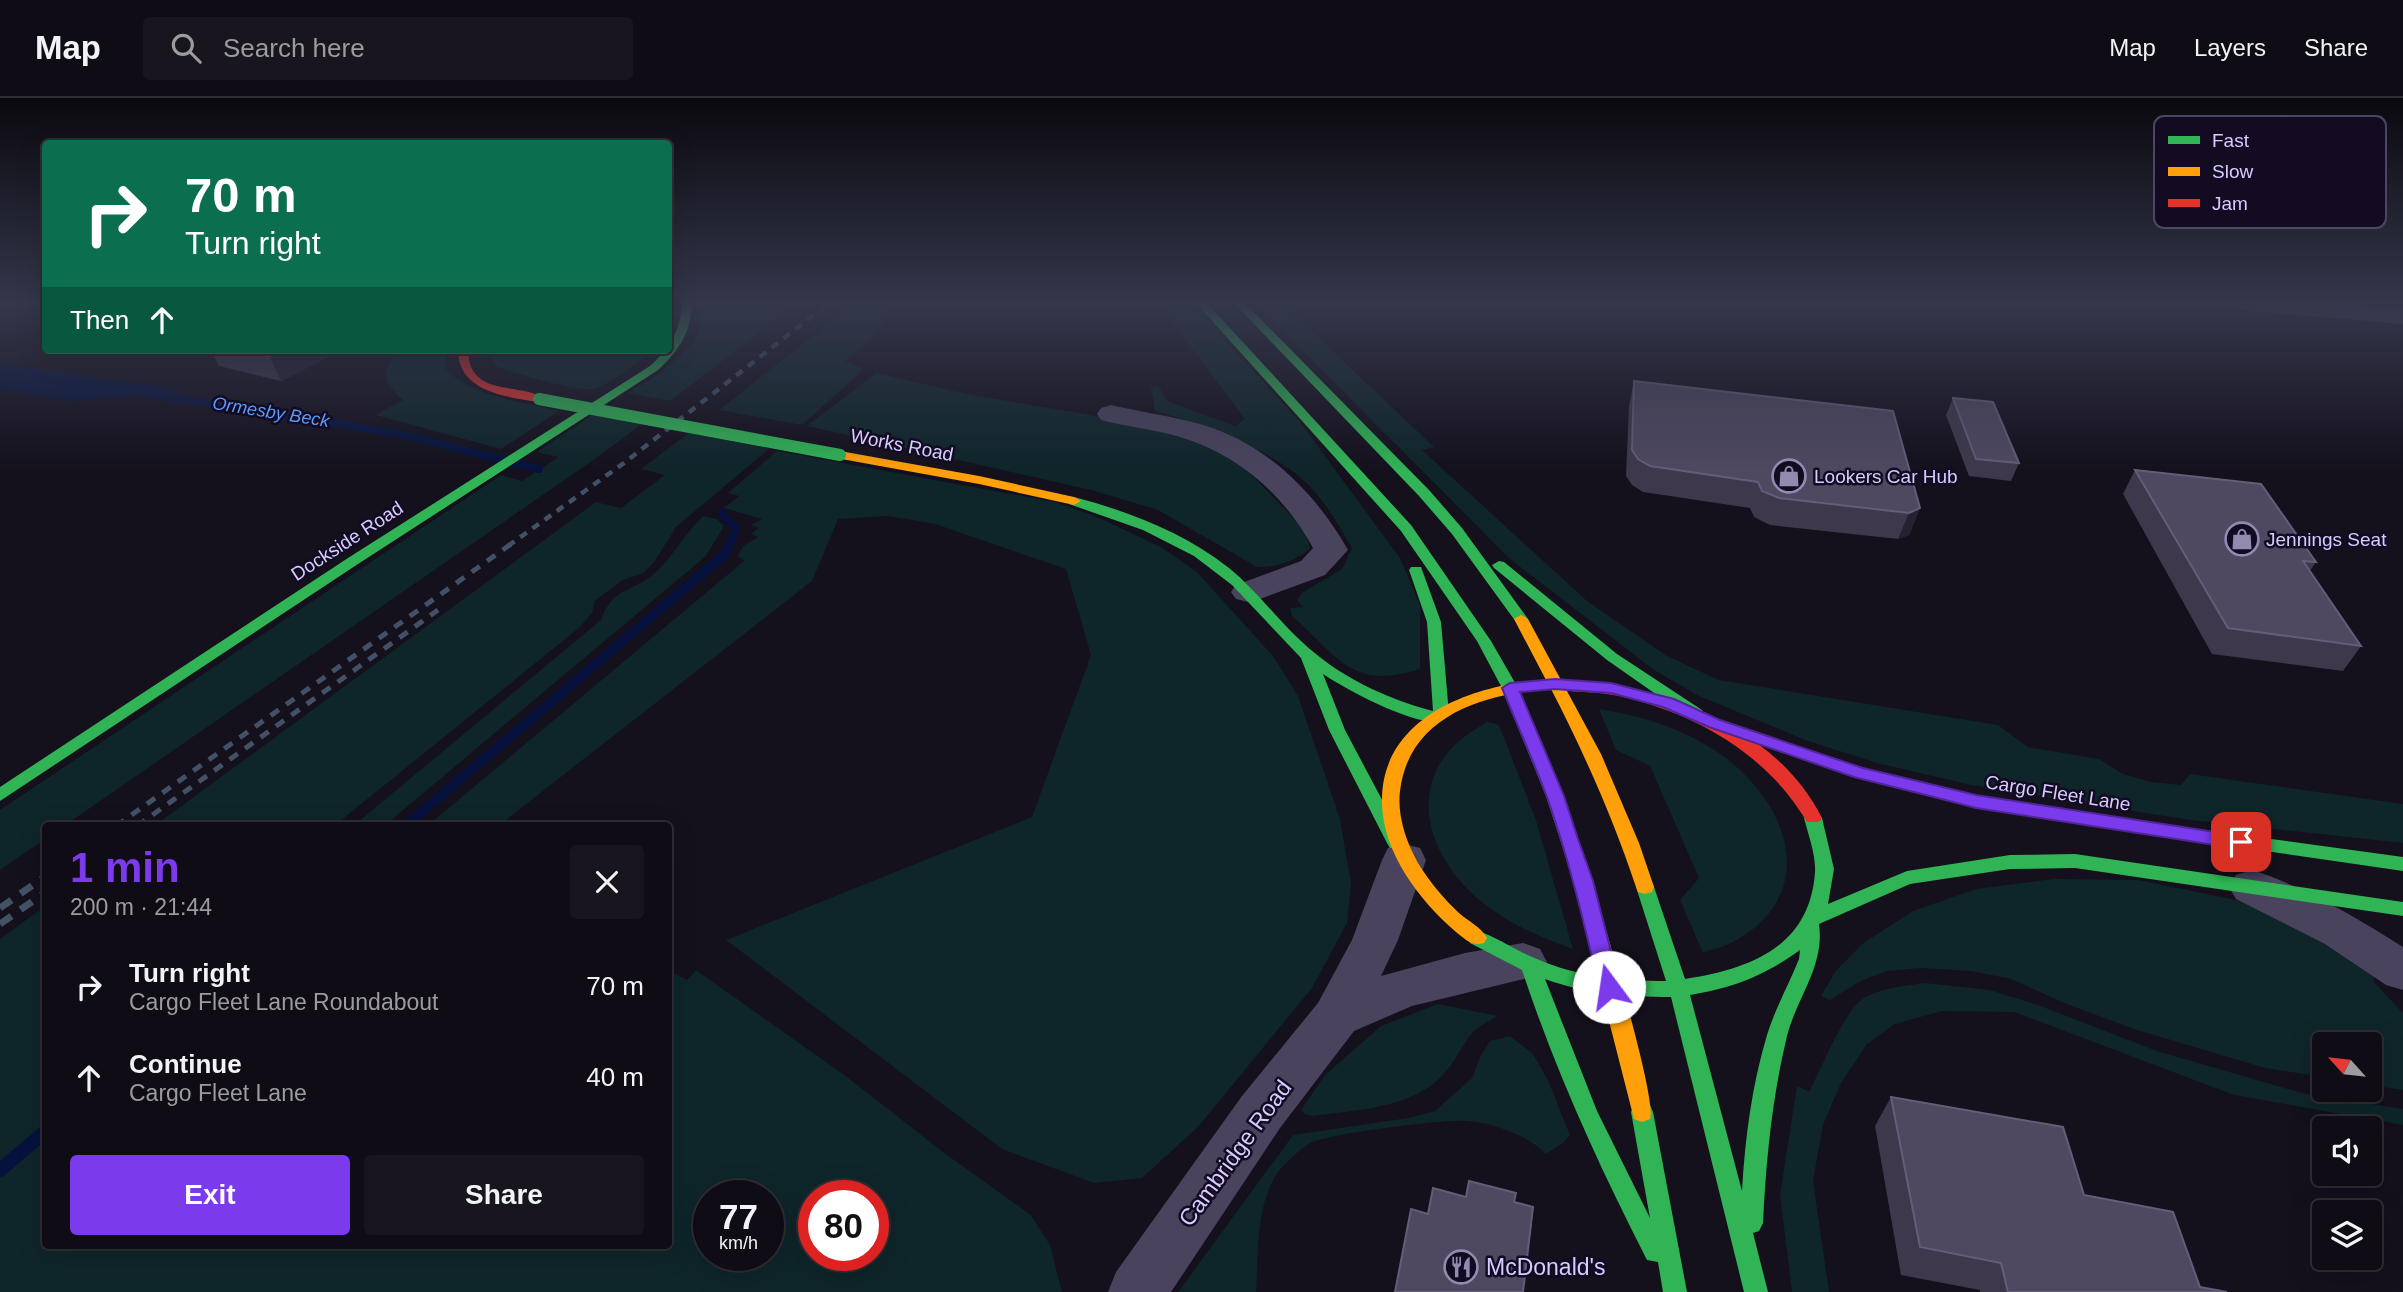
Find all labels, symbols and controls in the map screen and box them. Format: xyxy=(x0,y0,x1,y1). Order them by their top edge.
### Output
search box xyxy=(143,17,633,80)
text: Map xyxy=(35,29,101,66)
icon: search xyxy=(167,29,205,67)
text: Search here xyxy=(223,33,365,63)
text: Map xyxy=(2109,34,2156,61)
text: Layers xyxy=(2194,34,2266,61)
text: Share xyxy=(2304,34,2368,61)
legend xyxy=(2154,116,2386,228)
text: Fast xyxy=(2212,130,2250,151)
text: Slow xyxy=(2212,161,2253,182)
icon: right xyxy=(70,168,161,259)
text: 70 m xyxy=(185,168,297,222)
text: Jam xyxy=(2212,193,2248,214)
text: Turn right xyxy=(185,225,321,261)
icon: ahead xyxy=(143,301,181,339)
text: Then xyxy=(70,305,129,335)
water label: Ormesby Beck xyxy=(211,393,332,431)
street label: Works Road xyxy=(849,425,955,465)
shop icon: Lookers Car Hub xyxy=(1770,457,1808,495)
place label: Lookers Car Hub xyxy=(1814,466,1958,487)
street label: Dockside Road xyxy=(287,497,407,585)
shop icon: Jennings Seat xyxy=(2223,520,2261,558)
place label: Jennings Seat xyxy=(2266,529,2387,550)
street label: Cargo Fleet Lane xyxy=(1984,771,2132,815)
pin xyxy=(2211,812,2271,872)
icon: arrive xyxy=(2222,823,2260,861)
text: 1 min xyxy=(70,844,180,891)
button: close xyxy=(570,845,644,919)
text: 200 m · 21:44 xyxy=(70,894,212,920)
position arrow xyxy=(1572,950,1646,1024)
text: Turn right xyxy=(129,958,250,988)
icon: right xyxy=(70,968,108,1006)
text: 70 m xyxy=(586,971,644,1001)
text: Cargo Fleet Lane Roundabout xyxy=(129,989,438,1015)
north arrow xyxy=(2312,1032,2382,1102)
map controls xyxy=(2312,1032,2382,1270)
text: Continue xyxy=(129,1049,242,1079)
icon: ahead xyxy=(70,1059,108,1097)
text: 40 m xyxy=(586,1062,644,1092)
street label: Cambridge Road xyxy=(1173,1075,1297,1231)
text: Cargo Fleet Lane xyxy=(129,1080,307,1106)
button: sound xyxy=(2312,1116,2382,1186)
button: Exit xyxy=(70,1155,350,1235)
button: Share xyxy=(364,1155,644,1235)
speed limit sign: 80 xyxy=(798,1180,889,1271)
text: 77 xyxy=(719,1197,758,1236)
button: layers xyxy=(2312,1200,2382,1270)
text: km/h xyxy=(719,1233,758,1253)
restaurant icon: McDonald's xyxy=(1442,1248,1480,1286)
place label: McDonald's xyxy=(1486,1254,1605,1280)

